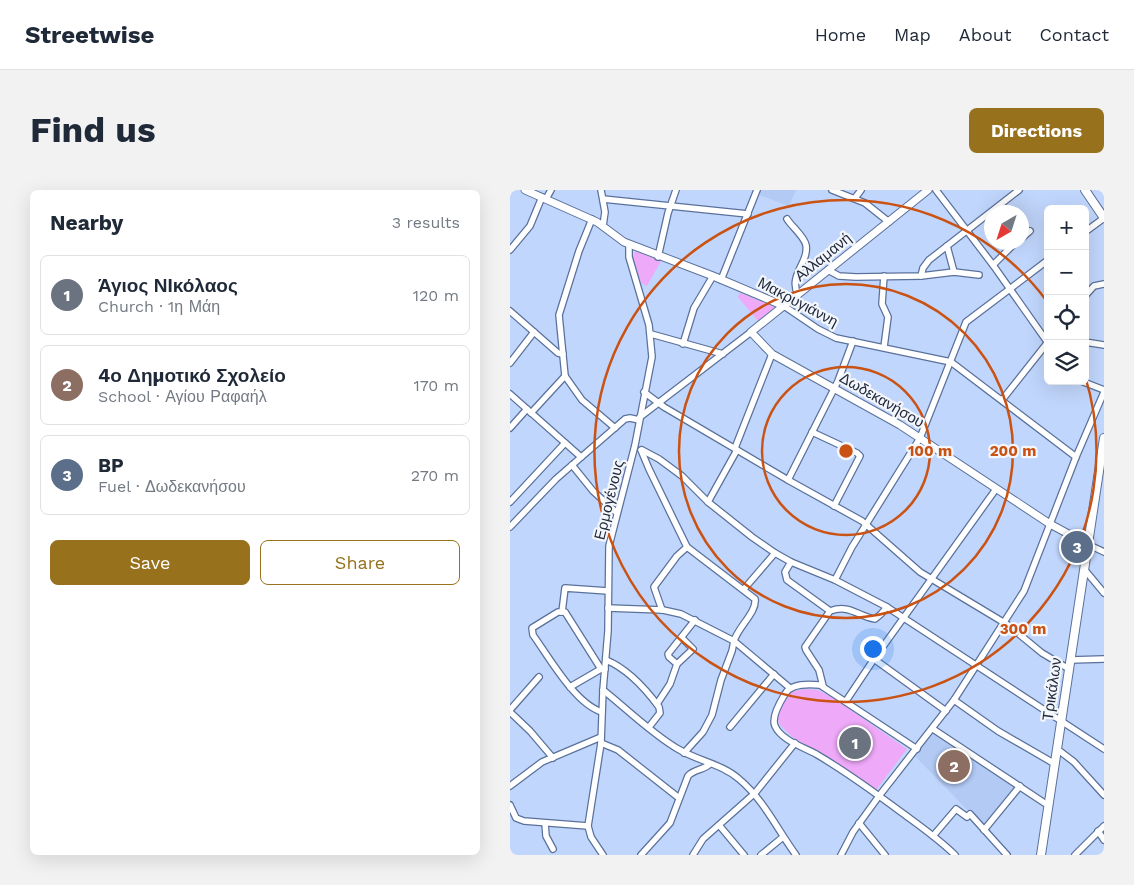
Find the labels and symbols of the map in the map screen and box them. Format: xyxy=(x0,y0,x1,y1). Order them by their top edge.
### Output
north arrow xyxy=(984,205,1029,250)
street label: Αλλαμανή xyxy=(791,229,855,285)
street label: Μακρυγιάννη xyxy=(755,273,841,331)
street label: Δωδεκανήσου xyxy=(837,369,927,431)
centre of rings xyxy=(837,442,855,460)
text: 100 m xyxy=(908,442,952,460)
text: 200 m xyxy=(990,442,1036,460)
street label: Ερμογένους xyxy=(590,458,628,542)
pin: 3 xyxy=(1061,528,1093,566)
text: 300 m xyxy=(1000,620,1046,638)
your location xyxy=(860,636,886,662)
street label: Τρικάλων xyxy=(1039,656,1065,722)
pin: 1 xyxy=(839,724,871,762)
pin: 2 xyxy=(938,747,970,785)

